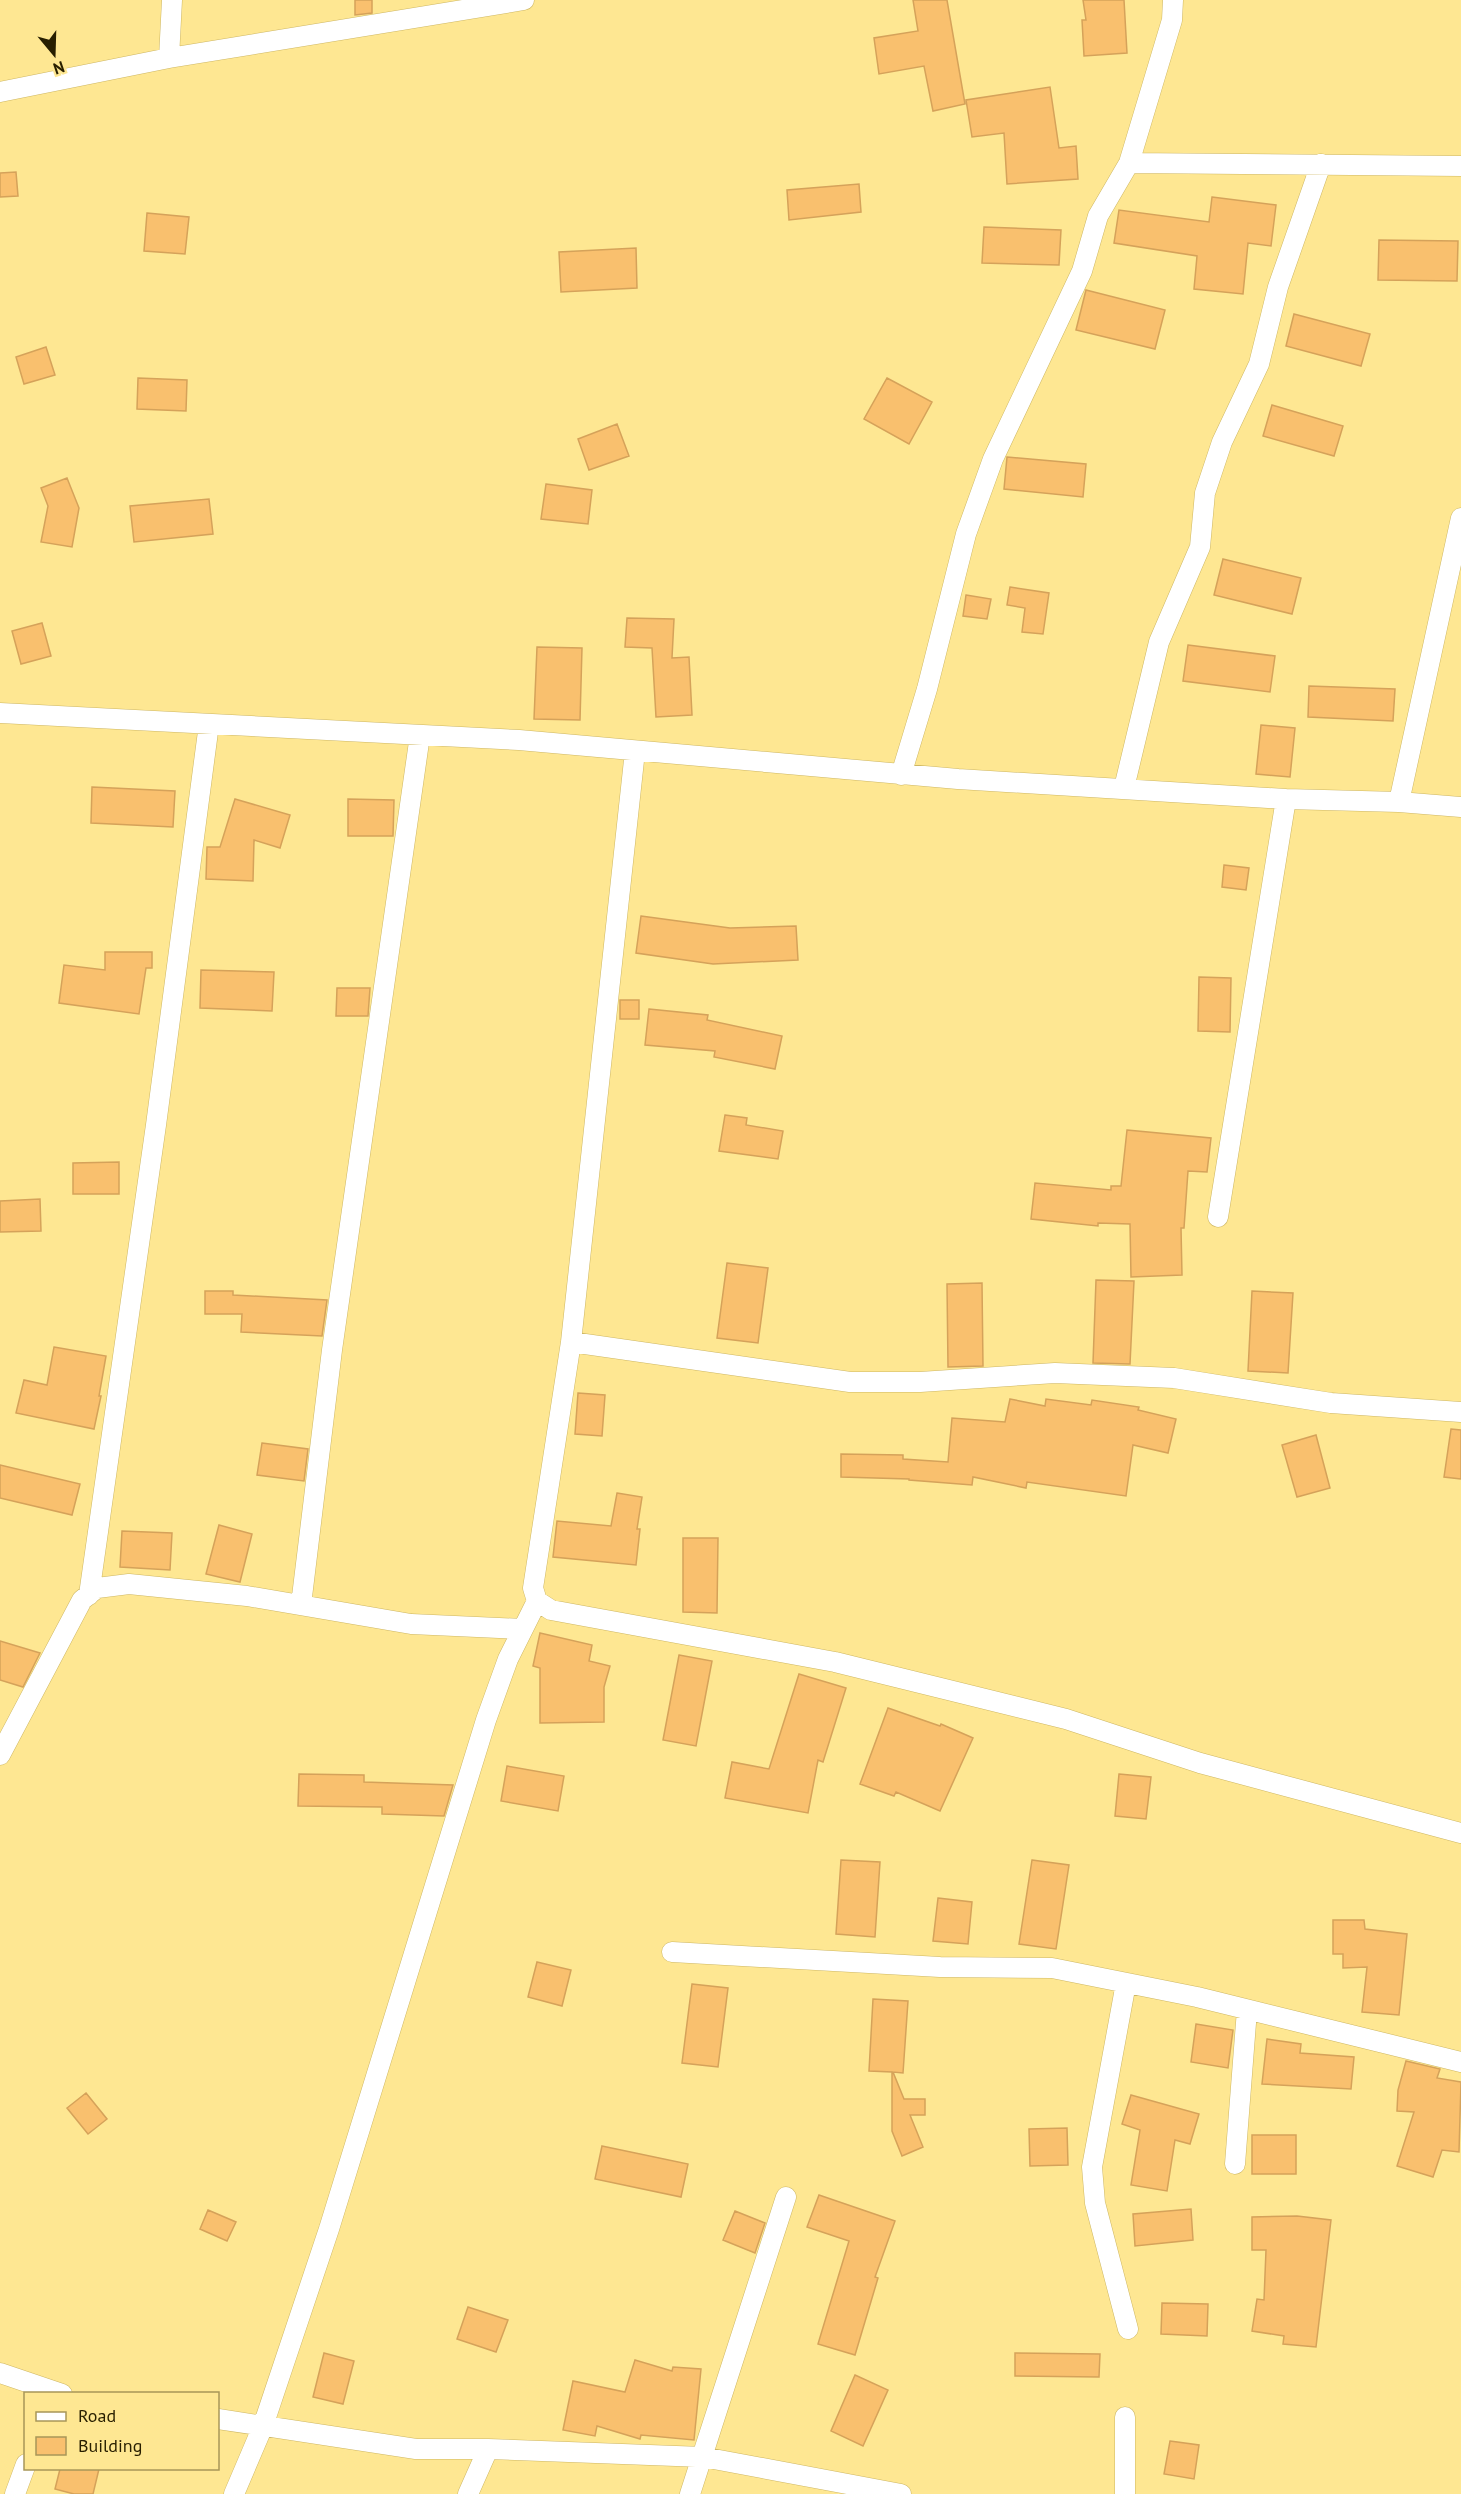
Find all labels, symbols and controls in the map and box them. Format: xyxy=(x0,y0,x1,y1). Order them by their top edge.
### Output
north arrow xyxy=(24,24,84,84)
text: N xyxy=(51,57,67,79)
legend xyxy=(24,2392,219,2470)
text: Road xyxy=(78,2404,116,2427)
text: Building xyxy=(78,2434,142,2457)

